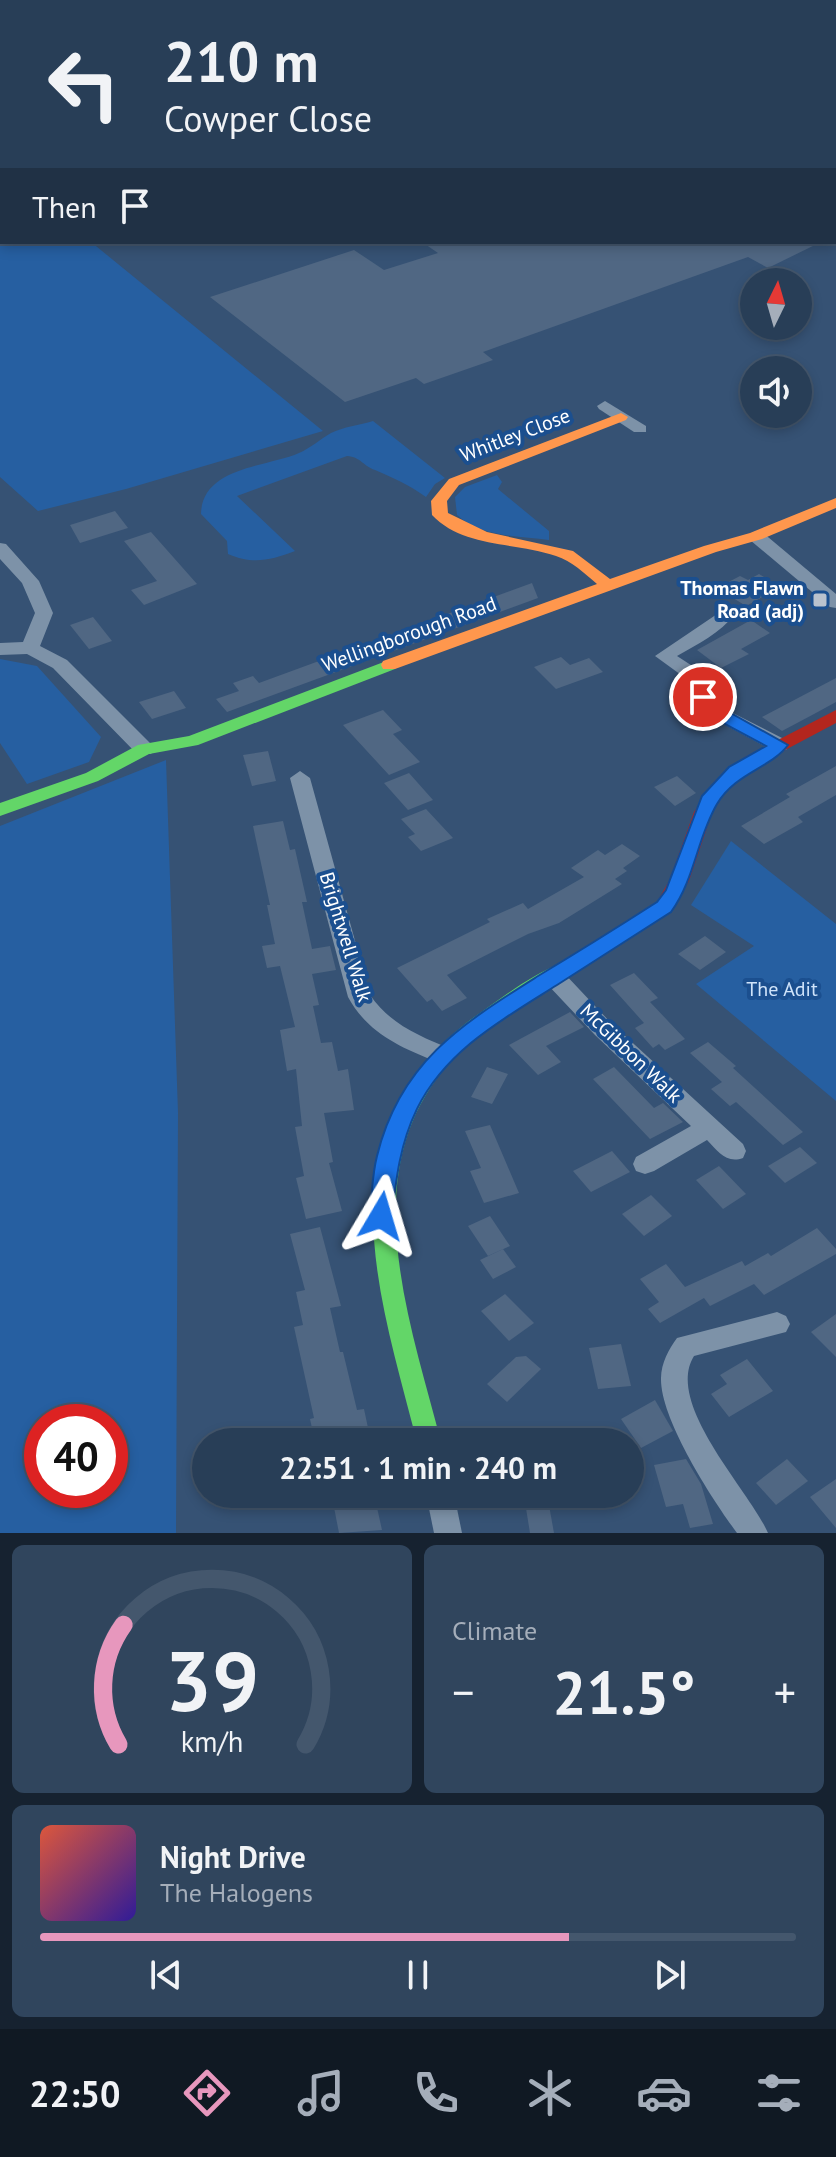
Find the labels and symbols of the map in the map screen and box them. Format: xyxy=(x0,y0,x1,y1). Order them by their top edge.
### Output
north arrow xyxy=(740,268,812,340)
street label: Whitley Close xyxy=(456,402,574,468)
place label: Thomas Flawn Road (adj) xyxy=(680,575,804,624)
street label: Wellingborough Road xyxy=(318,590,500,678)
marker: Thomas Flawn Road (adj) xyxy=(811,591,829,609)
pin xyxy=(669,663,737,731)
street label: Brightwell Walk xyxy=(314,869,378,1006)
park label: The Adit xyxy=(746,976,818,1002)
street label: McGibbon Walk xyxy=(575,998,688,1108)
position arrow xyxy=(339,1174,423,1258)
speed limit sign: 40 xyxy=(24,1404,128,1508)

